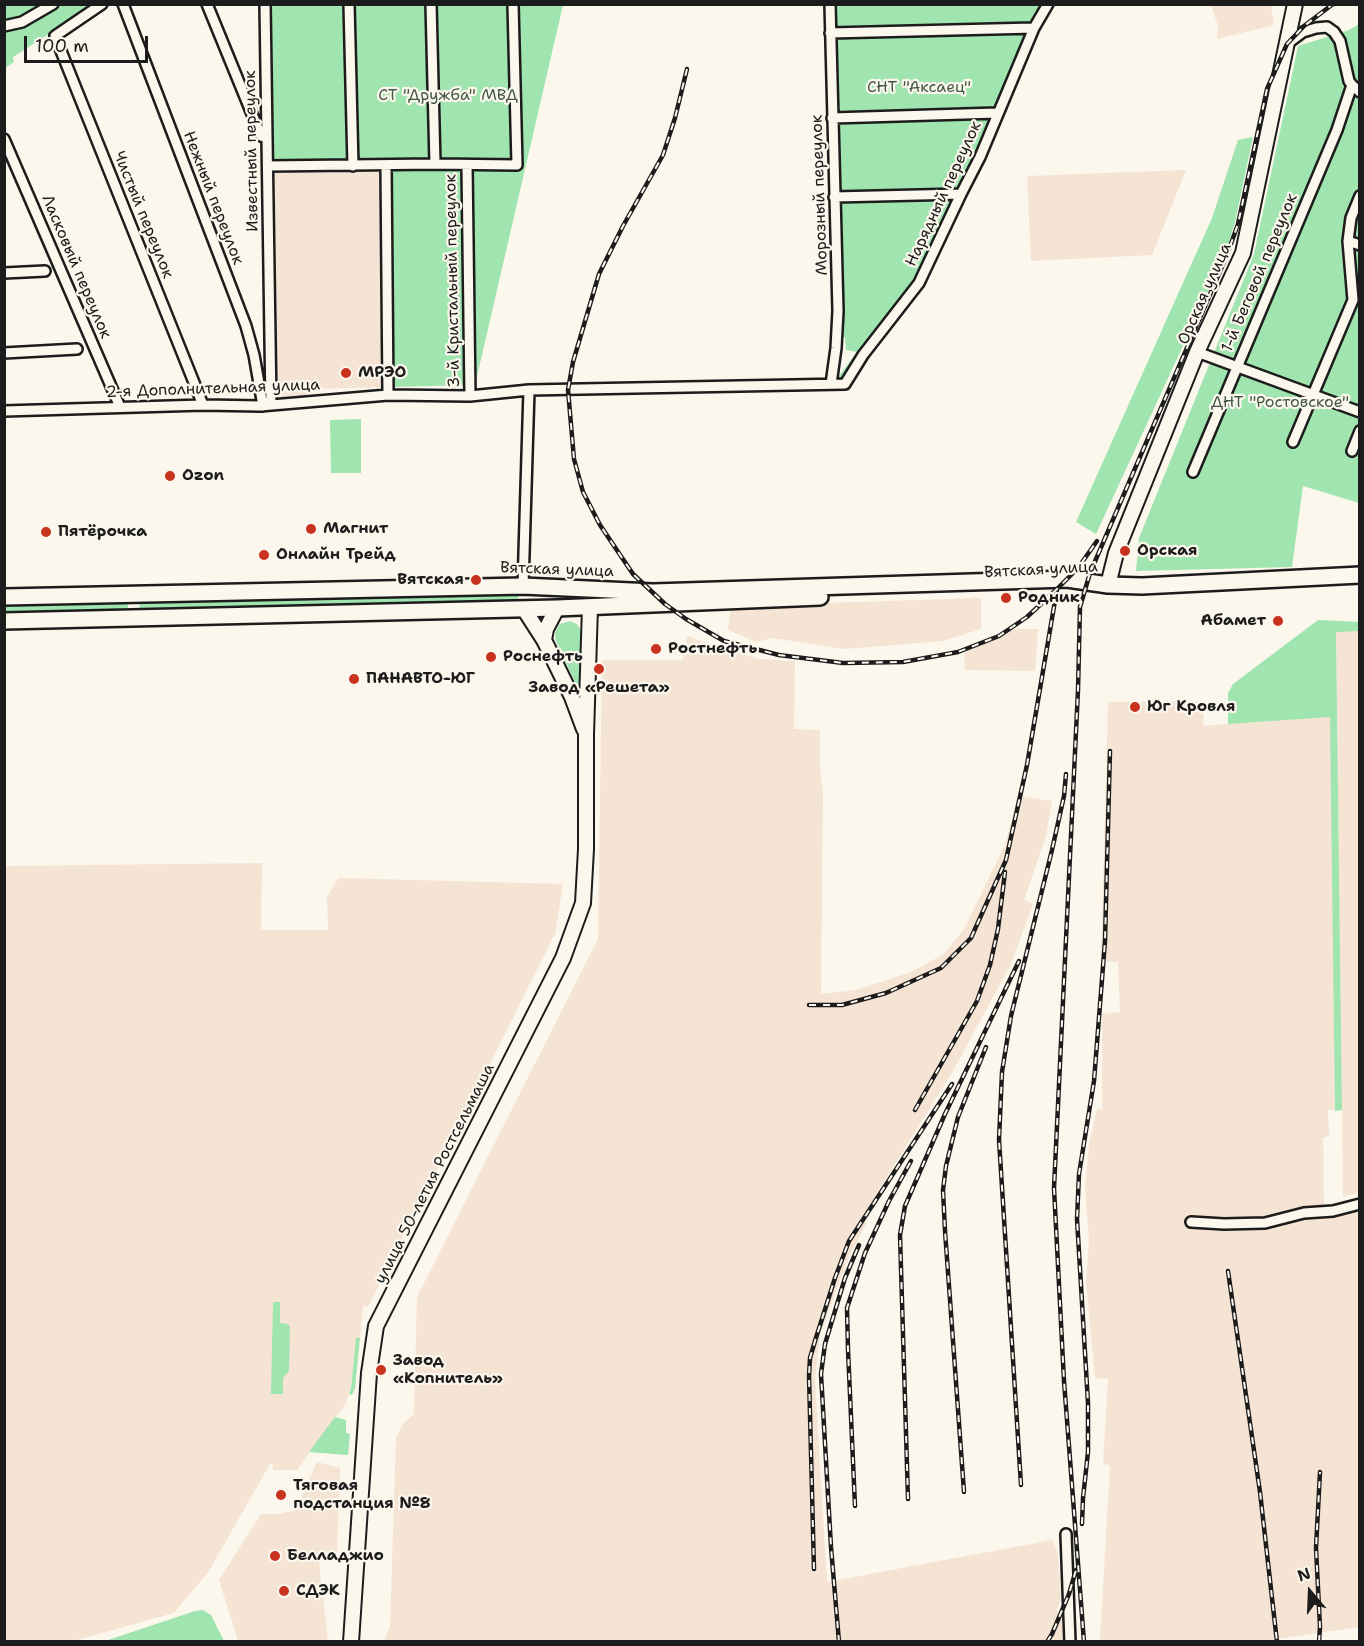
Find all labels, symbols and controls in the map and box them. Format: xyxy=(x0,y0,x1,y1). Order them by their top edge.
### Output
scale bar xyxy=(27,24,152,62)
text: 100 m xyxy=(35,34,89,58)
street label: Известный переулок xyxy=(241,70,263,232)
park label: СНТ "Аксаец" xyxy=(867,78,971,98)
park label: СТ "Дружба" МВД xyxy=(378,86,518,106)
street label: Морозный переулок xyxy=(808,114,832,276)
street label: Нарядный переулок xyxy=(902,118,986,270)
street label: Нежный переулок xyxy=(179,128,247,268)
street label: Чистый переулок xyxy=(109,149,177,281)
street label: 3-й Кристальный переулок xyxy=(442,174,464,388)
street label: 1-й Беговой переулок xyxy=(1218,191,1302,355)
street label: Ласковый переулок xyxy=(37,192,115,342)
street label: Орская улица xyxy=(1174,240,1236,348)
place label: МРЭО xyxy=(358,363,406,383)
marker: МРЭО xyxy=(339,366,353,380)
street label: 2-я Дополнительная улица xyxy=(106,376,320,402)
park label: ДНТ "Ростовское" xyxy=(1211,393,1349,413)
place label: Ozon xyxy=(182,466,224,486)
marker: Ozon xyxy=(163,469,177,483)
place label: Магнит xyxy=(323,519,388,539)
place label: Пятёрочка xyxy=(58,522,147,542)
marker: Магнит xyxy=(304,522,318,536)
marker: Пятёрочка xyxy=(39,525,53,539)
place label: Орская xyxy=(1137,541,1198,561)
marker: Орская xyxy=(1118,544,1132,558)
place label: Онлайн Трейд xyxy=(276,545,396,565)
marker: Онлайн Трейд xyxy=(257,548,271,562)
street label: Вятская улица xyxy=(984,557,1098,583)
street label: Вятская улица xyxy=(500,558,614,582)
place label: Вятская xyxy=(397,570,464,590)
marker: Вятская xyxy=(469,573,483,587)
place label: Родник xyxy=(1018,588,1080,608)
marker: Родник xyxy=(999,591,1013,605)
place label: Абамет xyxy=(1201,611,1266,631)
marker: Абамет xyxy=(1271,614,1285,628)
place label: Ростнефть xyxy=(668,639,757,659)
marker: Ростнефть xyxy=(649,642,663,656)
place label: Роснефть xyxy=(503,647,583,667)
marker: Роснефть xyxy=(484,650,498,664)
marker: Завод «Решета» xyxy=(592,662,606,676)
place label: ПАНАВТО-ЮГ xyxy=(366,669,475,689)
marker: ПАНАВТО-ЮГ xyxy=(347,672,361,686)
place label: Завод «Решета» xyxy=(528,678,670,698)
place label: Юг Кровля xyxy=(1147,697,1235,717)
marker: Юг Кровля xyxy=(1128,700,1142,714)
street label: улица 50-летия Ростсельмаша xyxy=(371,1061,499,1287)
place label: Завод «Копнитель» xyxy=(393,1351,503,1389)
marker: Завод «Копнитель» xyxy=(374,1363,388,1377)
place label: Тяговая подстанция №8 xyxy=(293,1476,431,1514)
marker: Тяговая подстанция №8 xyxy=(274,1488,288,1502)
place label: Белладжио xyxy=(287,1546,384,1566)
marker: Белладжио xyxy=(268,1549,282,1563)
north arrow xyxy=(1280,1562,1340,1622)
text: N xyxy=(1295,1563,1313,1587)
place label: СДЭК xyxy=(296,1581,340,1601)
marker: СДЭК xyxy=(277,1584,291,1598)

